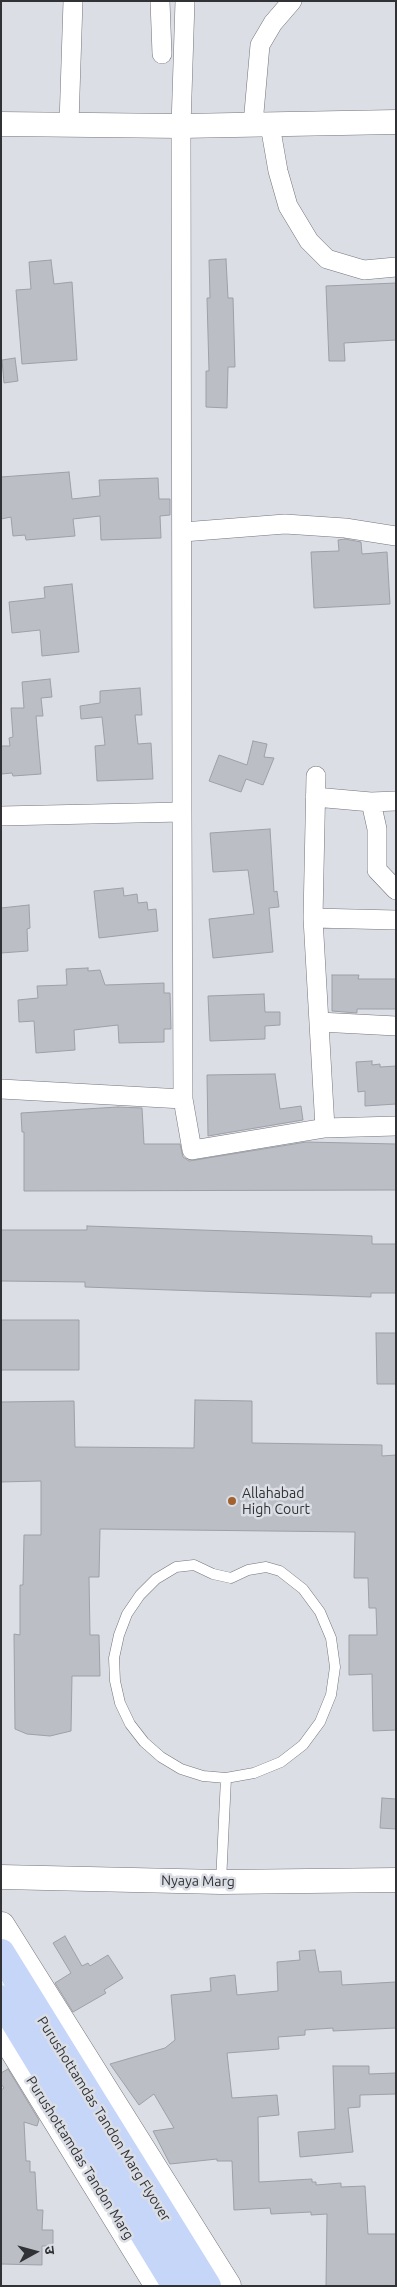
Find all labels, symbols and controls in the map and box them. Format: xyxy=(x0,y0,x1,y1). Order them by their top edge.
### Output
place label: Allahabad High Court xyxy=(242,1485,310,1518)
marker: Allahabad High Court xyxy=(226,1495,238,1507)
street label: Nyaya Marg xyxy=(161,1872,235,1890)
street label: Purushottamdas Tandon Marg Flyover xyxy=(34,2013,174,2225)
street label: Purushottamdas Tandon Marg xyxy=(23,2073,137,2243)
north arrow xyxy=(10,2227,60,2277)
text: उ xyxy=(41,2245,58,2255)

